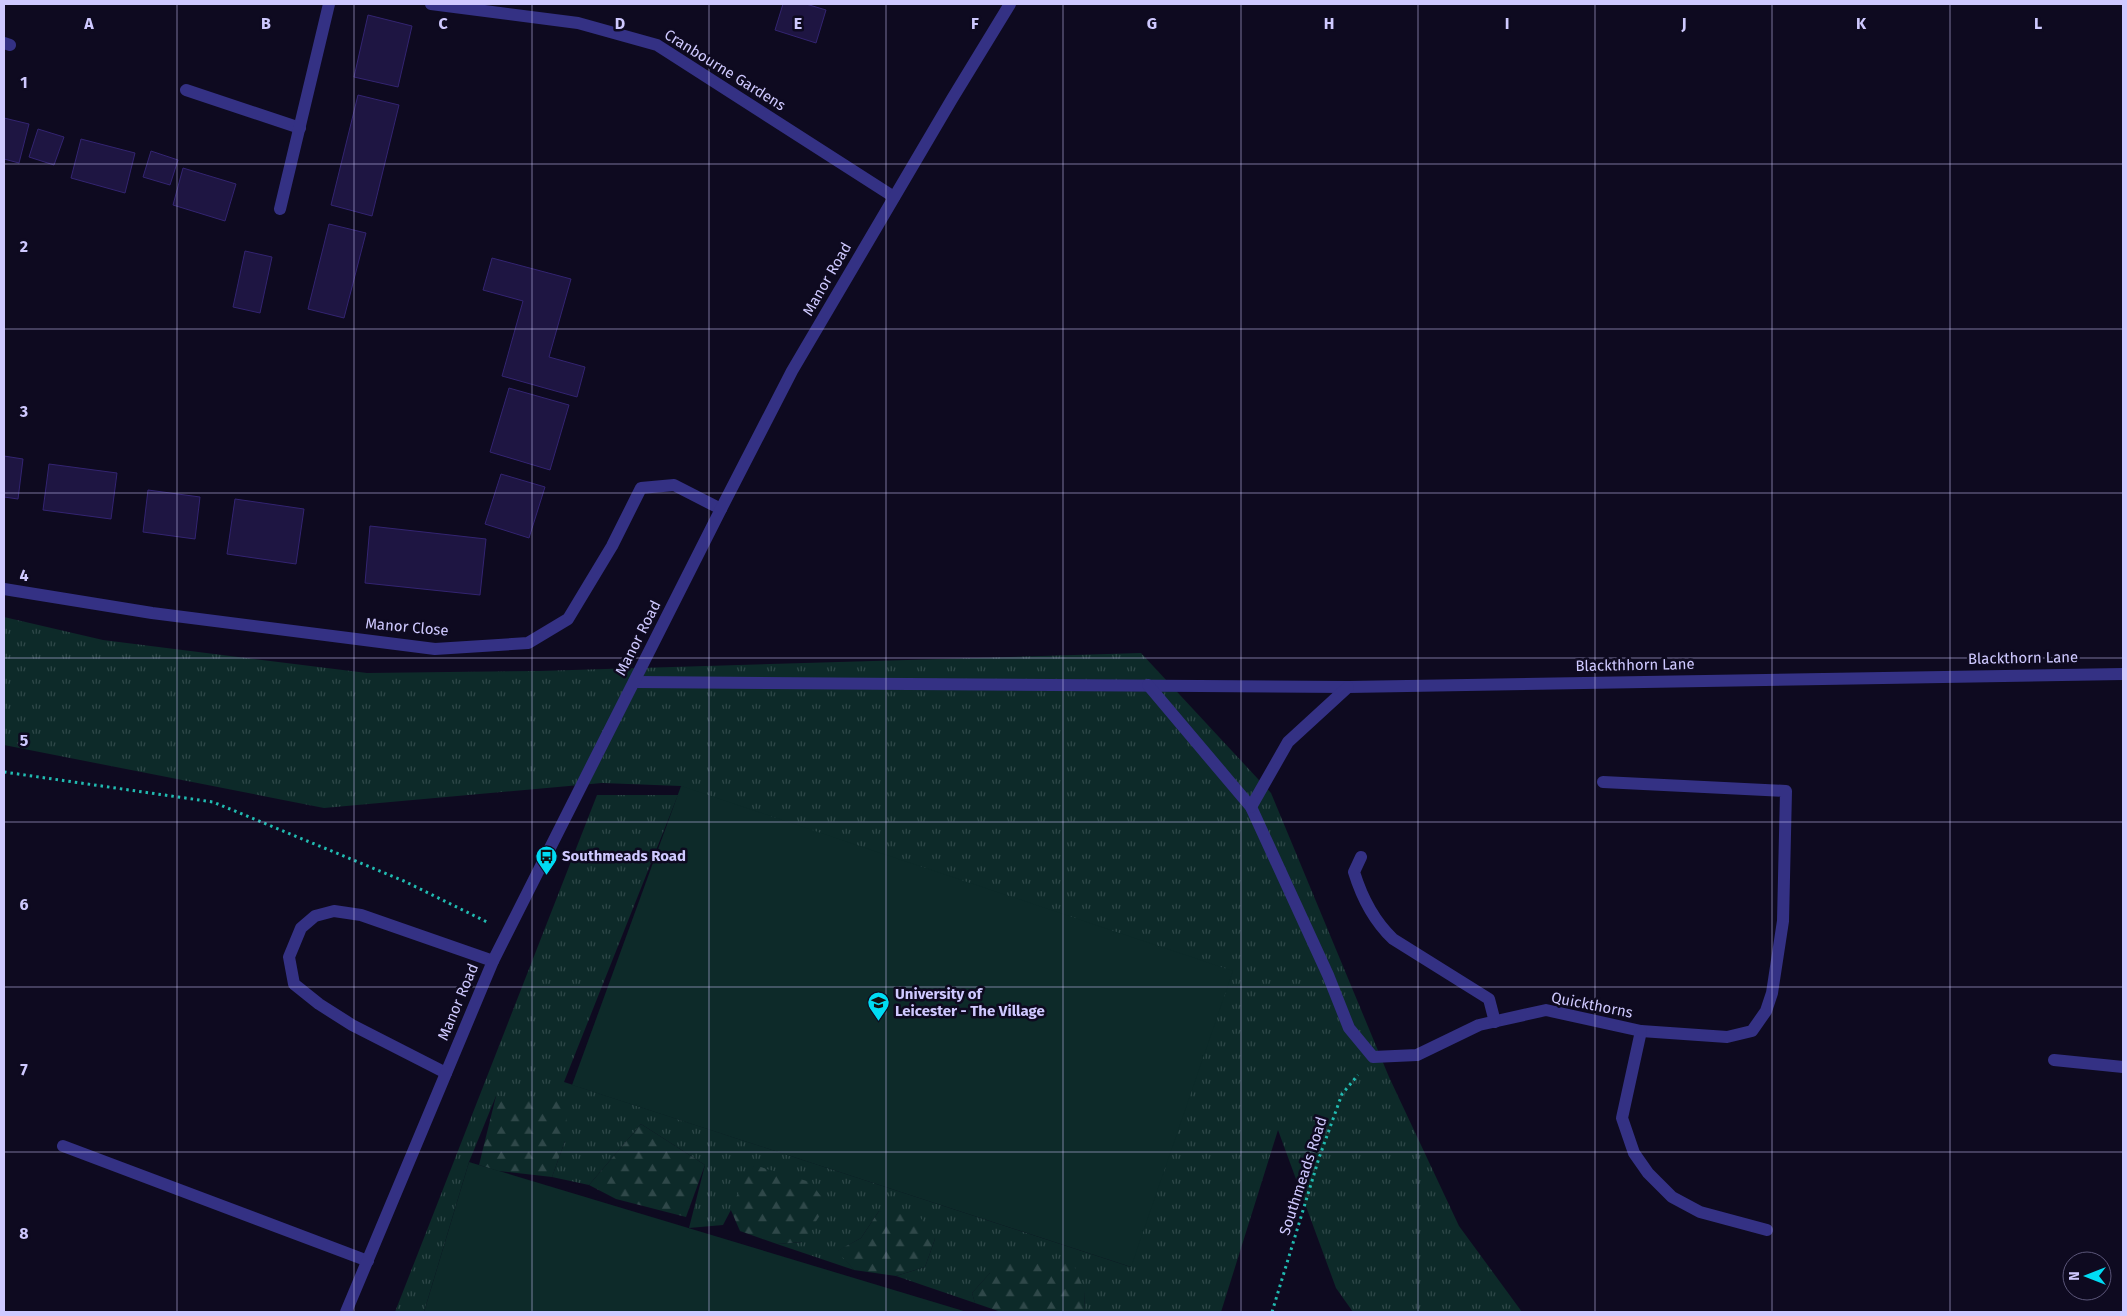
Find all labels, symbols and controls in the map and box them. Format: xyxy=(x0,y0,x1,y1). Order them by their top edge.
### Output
text: A xyxy=(83,14,94,33)
text: B xyxy=(261,14,271,33)
text: C xyxy=(438,14,448,33)
text: D xyxy=(615,14,625,33)
text: E xyxy=(794,14,802,33)
text: F xyxy=(971,14,979,33)
text: G xyxy=(1147,14,1157,33)
text: H xyxy=(1324,14,1334,33)
text: I xyxy=(1505,14,1509,33)
text: J xyxy=(1680,14,1687,33)
text: K xyxy=(1856,14,1867,33)
text: L xyxy=(2034,14,2042,33)
street label: Cranbourne Gardens xyxy=(661,25,789,115)
text: 1 xyxy=(20,73,28,92)
text: 2 xyxy=(20,237,28,256)
street label: Manor Road xyxy=(799,239,855,319)
text: 3 xyxy=(19,402,28,421)
text: 4 xyxy=(19,566,29,585)
street label: Manor Road xyxy=(611,597,665,679)
street label: Manor Close xyxy=(365,614,449,640)
street label: Blackthorn Lane xyxy=(1968,648,2078,668)
street label: Blackthhorn Lane xyxy=(1575,655,1695,675)
text: 5 xyxy=(20,731,29,750)
bus stop icon: Southmeads Road xyxy=(534,844,558,875)
place label: Southmeads Road xyxy=(562,847,686,865)
text: 6 xyxy=(19,895,29,914)
street label: Manor Road xyxy=(434,961,482,1043)
place label: University of Leicester - The Village xyxy=(895,985,1045,1020)
street label: Quickthorns xyxy=(1550,988,1634,1022)
school or university icon: University of Leicester - The Village xyxy=(867,991,891,1022)
text: 7 xyxy=(20,1060,28,1079)
street label: Southmeads Road xyxy=(1275,1115,1331,1237)
text: 8 xyxy=(19,1224,29,1243)
north arrow xyxy=(2062,1251,2112,1301)
text: N xyxy=(2066,1271,2083,1281)

